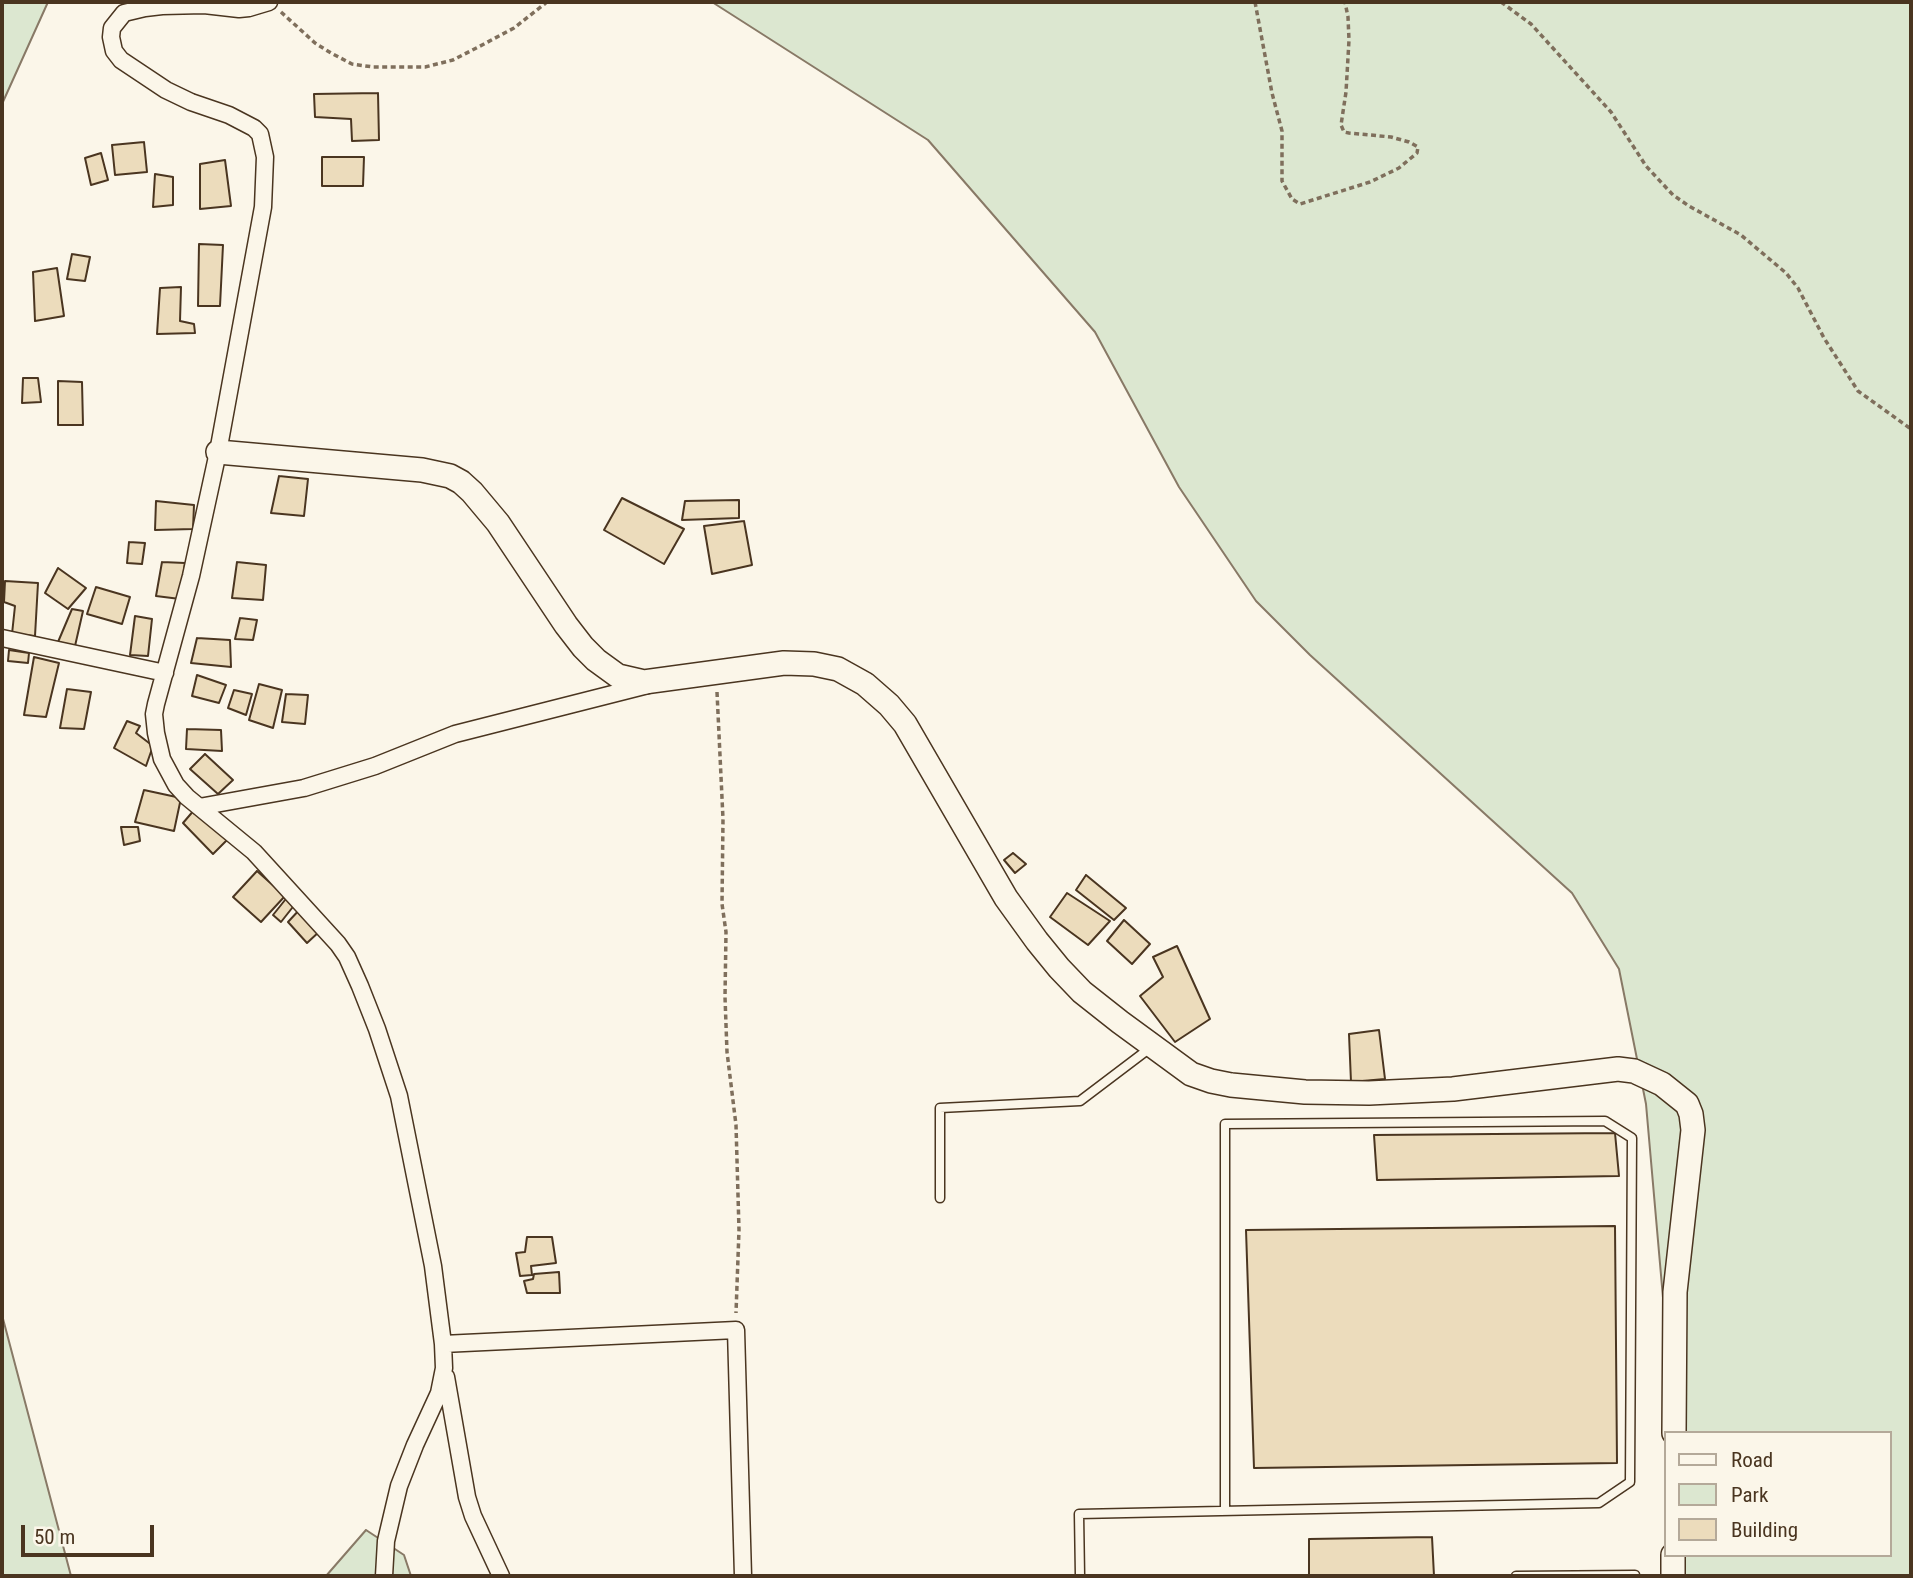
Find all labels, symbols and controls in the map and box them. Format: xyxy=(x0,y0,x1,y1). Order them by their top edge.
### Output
legend xyxy=(1664,1431,1892,1557)
text: Road xyxy=(1731,1448,1773,1472)
text: Park xyxy=(1731,1483,1768,1507)
scale bar xyxy=(24,1512,158,1556)
text: Building xyxy=(1731,1518,1798,1542)
text: 50 m xyxy=(34,1525,75,1549)

